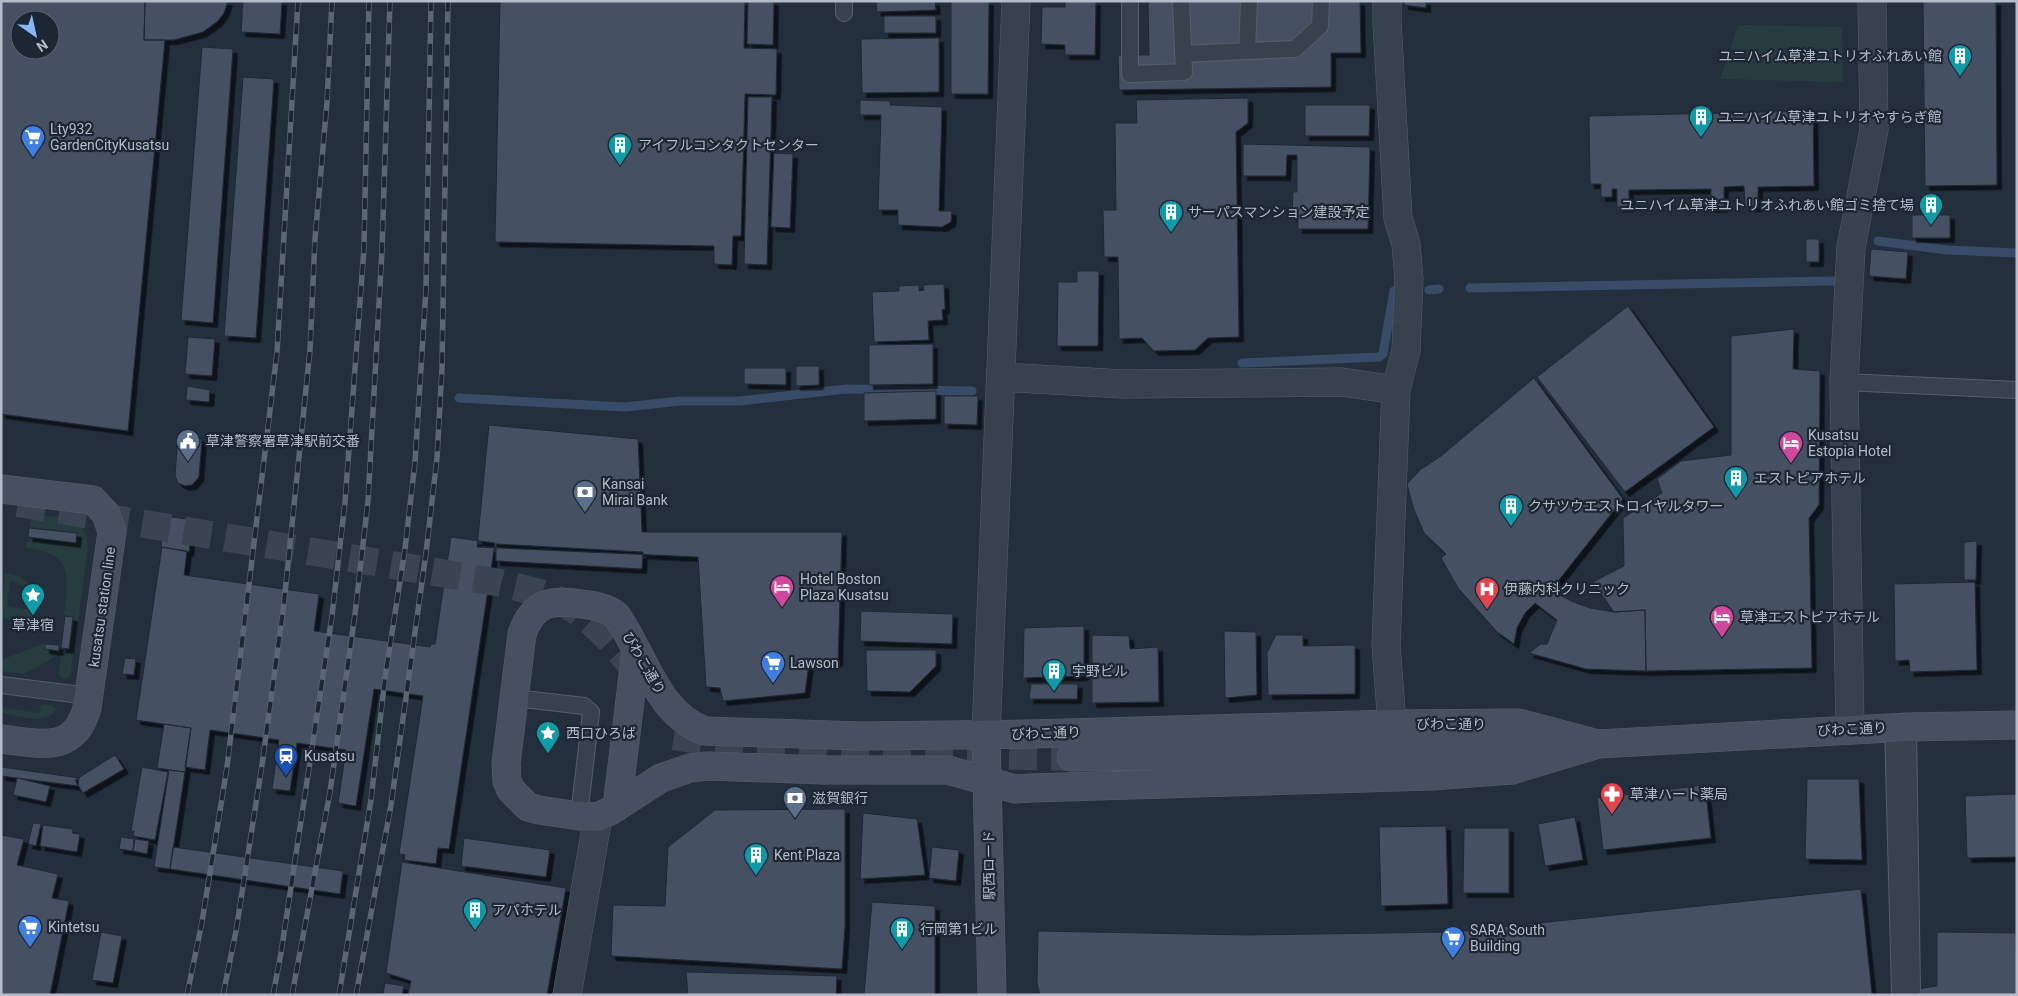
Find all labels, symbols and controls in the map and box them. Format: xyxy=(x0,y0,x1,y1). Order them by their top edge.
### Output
north arrow xyxy=(10,10,60,60)
text: N xyxy=(34,36,51,55)
building icon: ユニハイム草津ユトリオふれあい館 xyxy=(1947,43,1973,77)
place label: ユニハイム草津ユトリオふれあい館 xyxy=(1719,48,1942,64)
building icon: ユニハイム草津ユトリオやすらぎ館 xyxy=(1688,104,1714,138)
place label: ユニハイム草津ユトリオやすらぎ館 xyxy=(1718,109,1941,125)
place label: Lty932 GardenCityKusatsu xyxy=(50,121,169,153)
supermarket icon: Lty932 GardenCityKusatsu xyxy=(20,124,46,158)
building icon: アイフルコンタクトセンター xyxy=(607,132,633,166)
place label: アイフルコンタクトセンター xyxy=(638,137,819,153)
building icon: ユニハイム草津ユトリオふれあい館ゴミ捨て場 xyxy=(1918,192,1944,226)
place label: ユニハイム草津ユトリオふれあい館ゴミ捨て場 xyxy=(1621,197,1914,213)
building icon: サーパスマンション建設予定 xyxy=(1158,199,1184,233)
place label: サーパスマンション建設予定 xyxy=(1188,204,1369,220)
place label: Kusatsu Estopia Hotel xyxy=(1808,427,1891,459)
public building icon: 草津警察署草津駅前交番 xyxy=(175,428,201,462)
hotel icon: Kusatsu Estopia Hotel xyxy=(1778,430,1804,464)
place label: 草津警察署草津駅前交番 xyxy=(206,433,360,449)
building icon: エストピアホテル xyxy=(1723,465,1749,499)
place label: エストピアホテル xyxy=(1754,470,1866,486)
place label: Kansai Mirai Bank xyxy=(602,476,669,508)
bank icon: Kansai Mirai Bank xyxy=(572,479,598,513)
building icon: クサツウエストロイヤルタワー xyxy=(1498,493,1524,527)
place label: クサツウエストロイヤルタワー xyxy=(1528,498,1724,514)
street label: kusatsu station line xyxy=(86,546,118,668)
place label: Hotel Boston Plaza Kusatsu xyxy=(800,571,889,603)
hotel icon: Hotel Boston Plaza Kusatsu xyxy=(769,574,795,608)
hospital icon: 伊藤内科クリニック xyxy=(1474,576,1500,610)
place label: 伊藤内科クリニック xyxy=(1504,581,1630,597)
place icon: 草津宿 xyxy=(20,582,46,616)
hotel icon: 草津エストピアホテル xyxy=(1709,604,1735,638)
place label: 草津エストピアホテル xyxy=(1740,609,1880,625)
place label: 草津宿 xyxy=(12,617,54,633)
street label: びわこ通り xyxy=(620,629,668,697)
supermarket icon: Lawson xyxy=(760,650,786,684)
place label: Lawson xyxy=(790,655,839,671)
building icon: 宇野ビル xyxy=(1041,658,1067,692)
place label: 宇野ビル xyxy=(1072,663,1128,679)
street label: びわこ通り xyxy=(1416,716,1486,732)
street label: びわこ通り xyxy=(1817,719,1887,739)
place icon: 西口ひろば xyxy=(535,720,561,754)
street label: びわこ通り xyxy=(1011,724,1081,742)
place label: 西口ひろば xyxy=(566,725,636,741)
station icon: Kusatsu xyxy=(273,743,299,777)
place label: Kusatsu xyxy=(304,748,355,764)
pharmacy icon: 草津ハート薬局 xyxy=(1599,781,1625,815)
bank icon: 滋賀銀行 xyxy=(782,785,808,819)
place label: 草津ハート薬局 xyxy=(1630,786,1728,802)
place label: 滋賀銀行 xyxy=(812,790,868,806)
street label: 駅西ロード xyxy=(980,830,998,900)
building icon: Kent Plaza xyxy=(743,842,769,876)
place label: Kent Plaza xyxy=(774,847,840,863)
building icon: アパホテル xyxy=(462,897,488,931)
place label: アパホテル xyxy=(492,902,562,918)
supermarket icon: Kintetsu xyxy=(17,914,43,948)
building icon: 行岡第1ビル xyxy=(889,916,915,950)
place label: Kintetsu xyxy=(48,919,99,935)
place label: 行岡第1ビル xyxy=(920,921,998,937)
place label: SARA South Building xyxy=(1470,922,1545,954)
supermarket icon: SARA South Building xyxy=(1440,925,1466,959)

